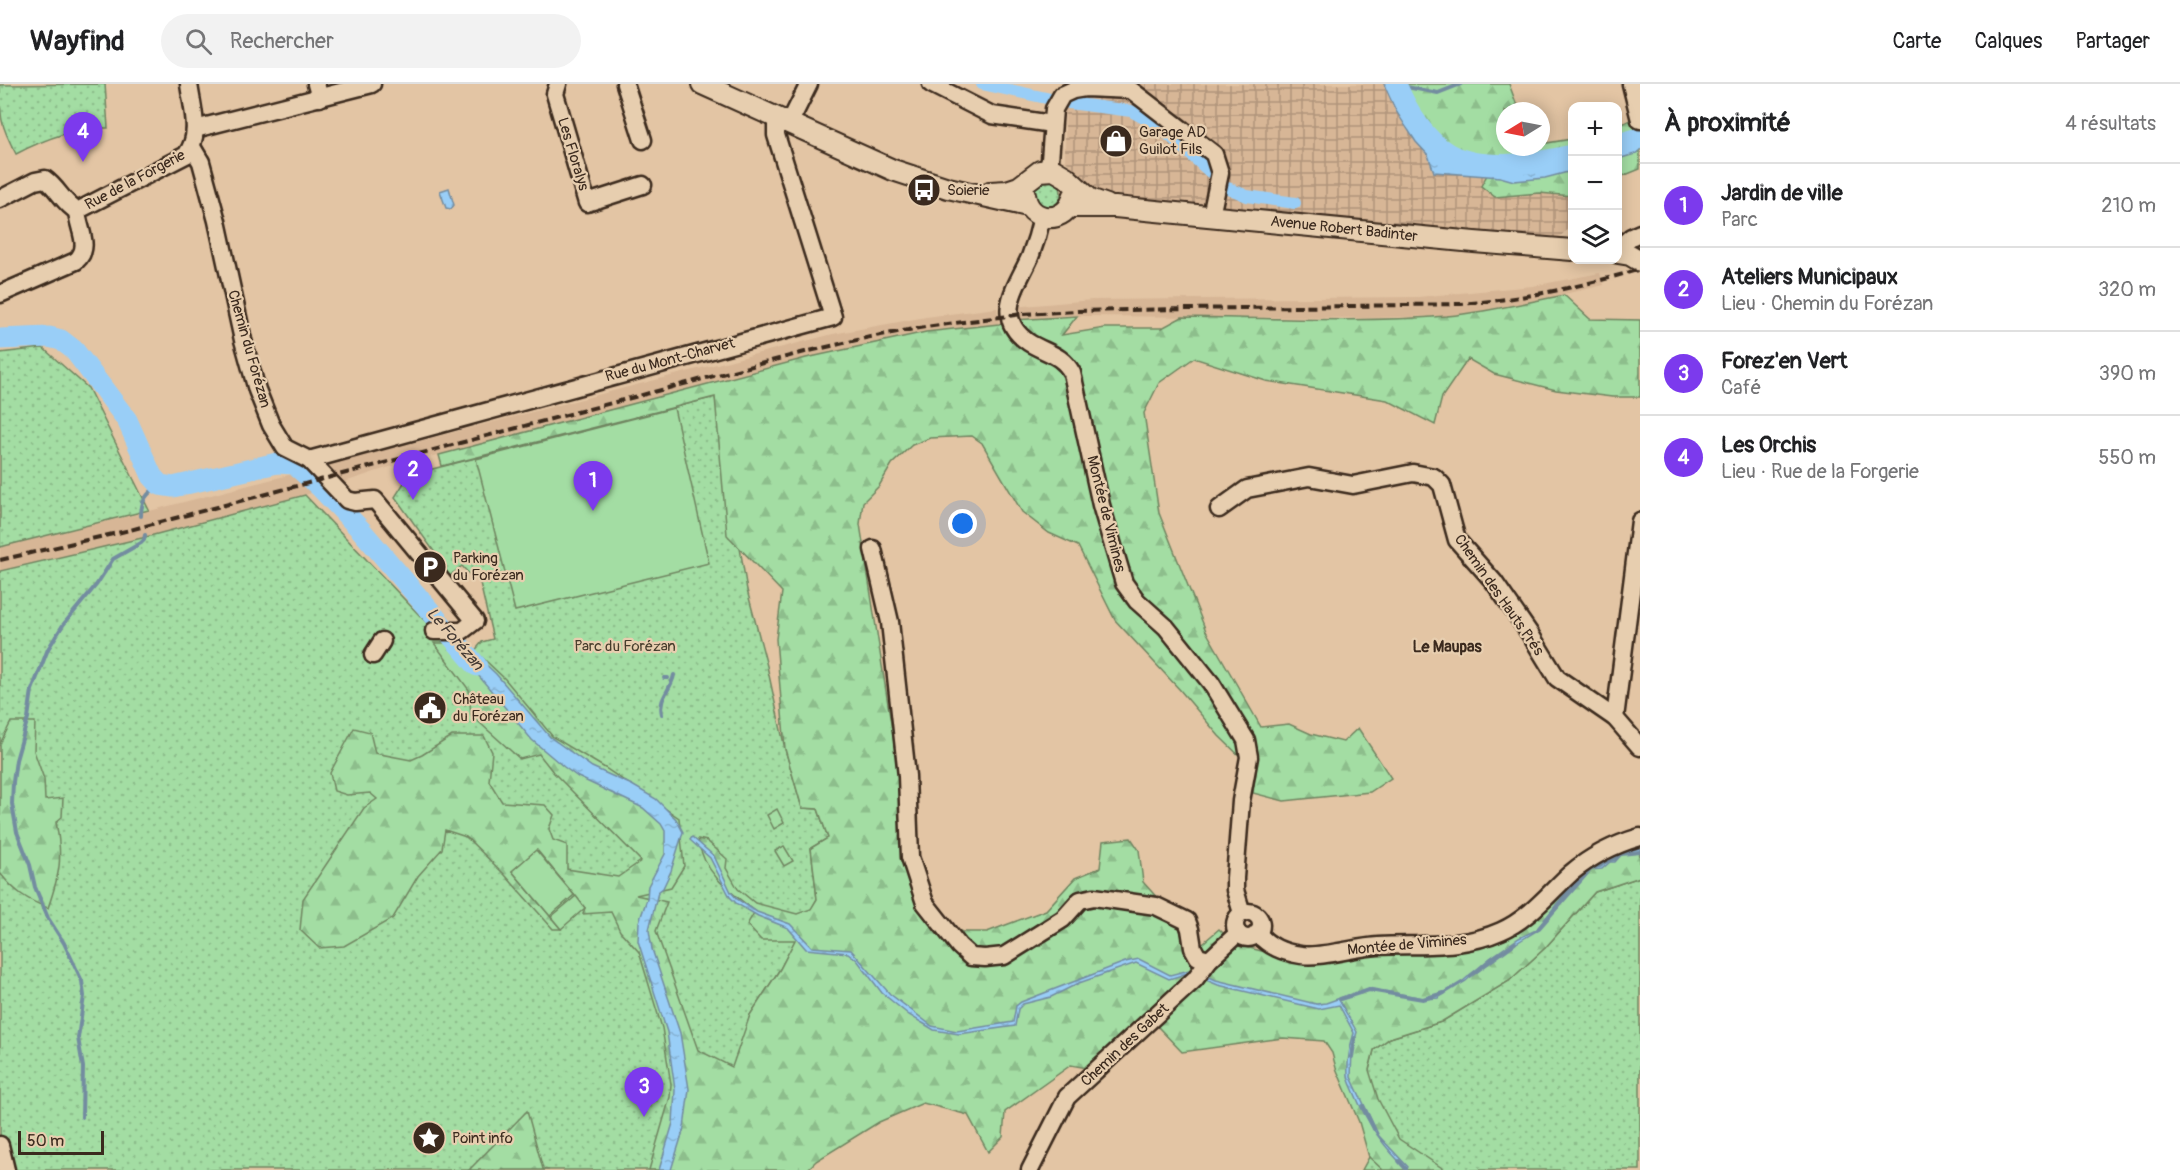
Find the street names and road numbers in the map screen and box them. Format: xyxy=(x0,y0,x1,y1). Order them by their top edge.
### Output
street label: Les Floralys xyxy=(553,115,593,193)
street label: Rue de la Forgerie xyxy=(82,145,189,214)
street label: Avenue Robert Badinter xyxy=(1269,212,1419,246)
street label: Chemin du Forézan xyxy=(223,288,275,410)
street label: Rue du Mont-Charvet xyxy=(603,333,738,386)
street label: Montée de Vimines xyxy=(1082,454,1130,575)
street label: Chemin des Hauts Prés xyxy=(1450,531,1548,660)
street label: Montée de Vimines xyxy=(1347,930,1468,960)
street label: Chemin des Gabet xyxy=(1077,999,1174,1091)

